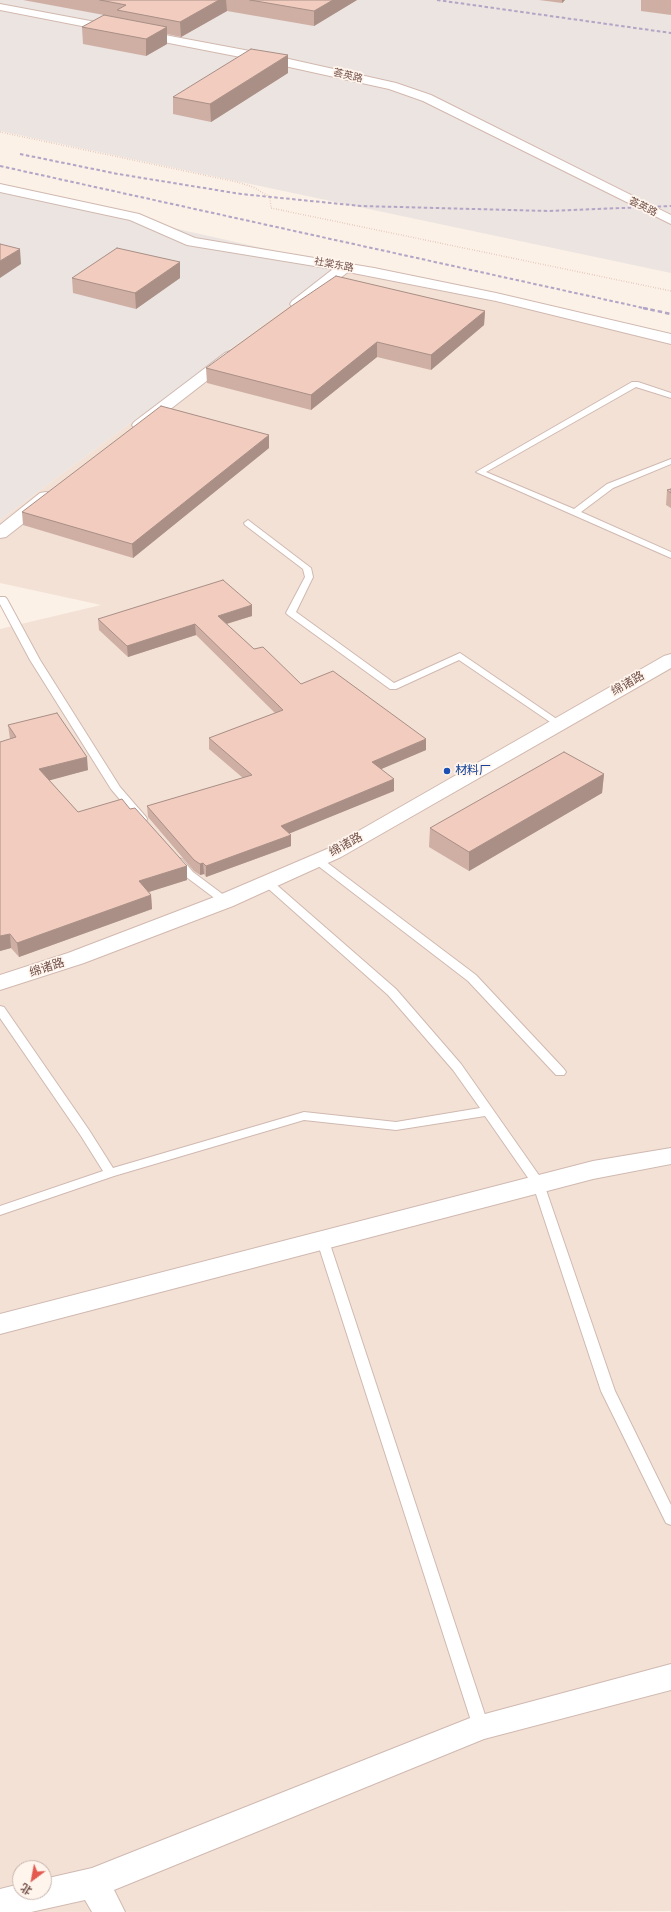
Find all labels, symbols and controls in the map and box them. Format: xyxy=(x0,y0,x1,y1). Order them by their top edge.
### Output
street label: 荟英路 xyxy=(332,67,364,85)
street label: 荟英路 xyxy=(627,195,659,219)
street label: 社棠东路 xyxy=(313,256,355,274)
street label: 绵诸路 xyxy=(609,669,647,699)
place label: 材料厂 xyxy=(455,764,491,778)
marker: 材料厂 xyxy=(442,766,452,776)
street label: 绵诸路 xyxy=(327,830,365,860)
street label: 绵诸路 xyxy=(28,956,66,980)
north arrow xyxy=(12,1860,52,1900)
text: 北 xyxy=(18,1881,34,1897)

